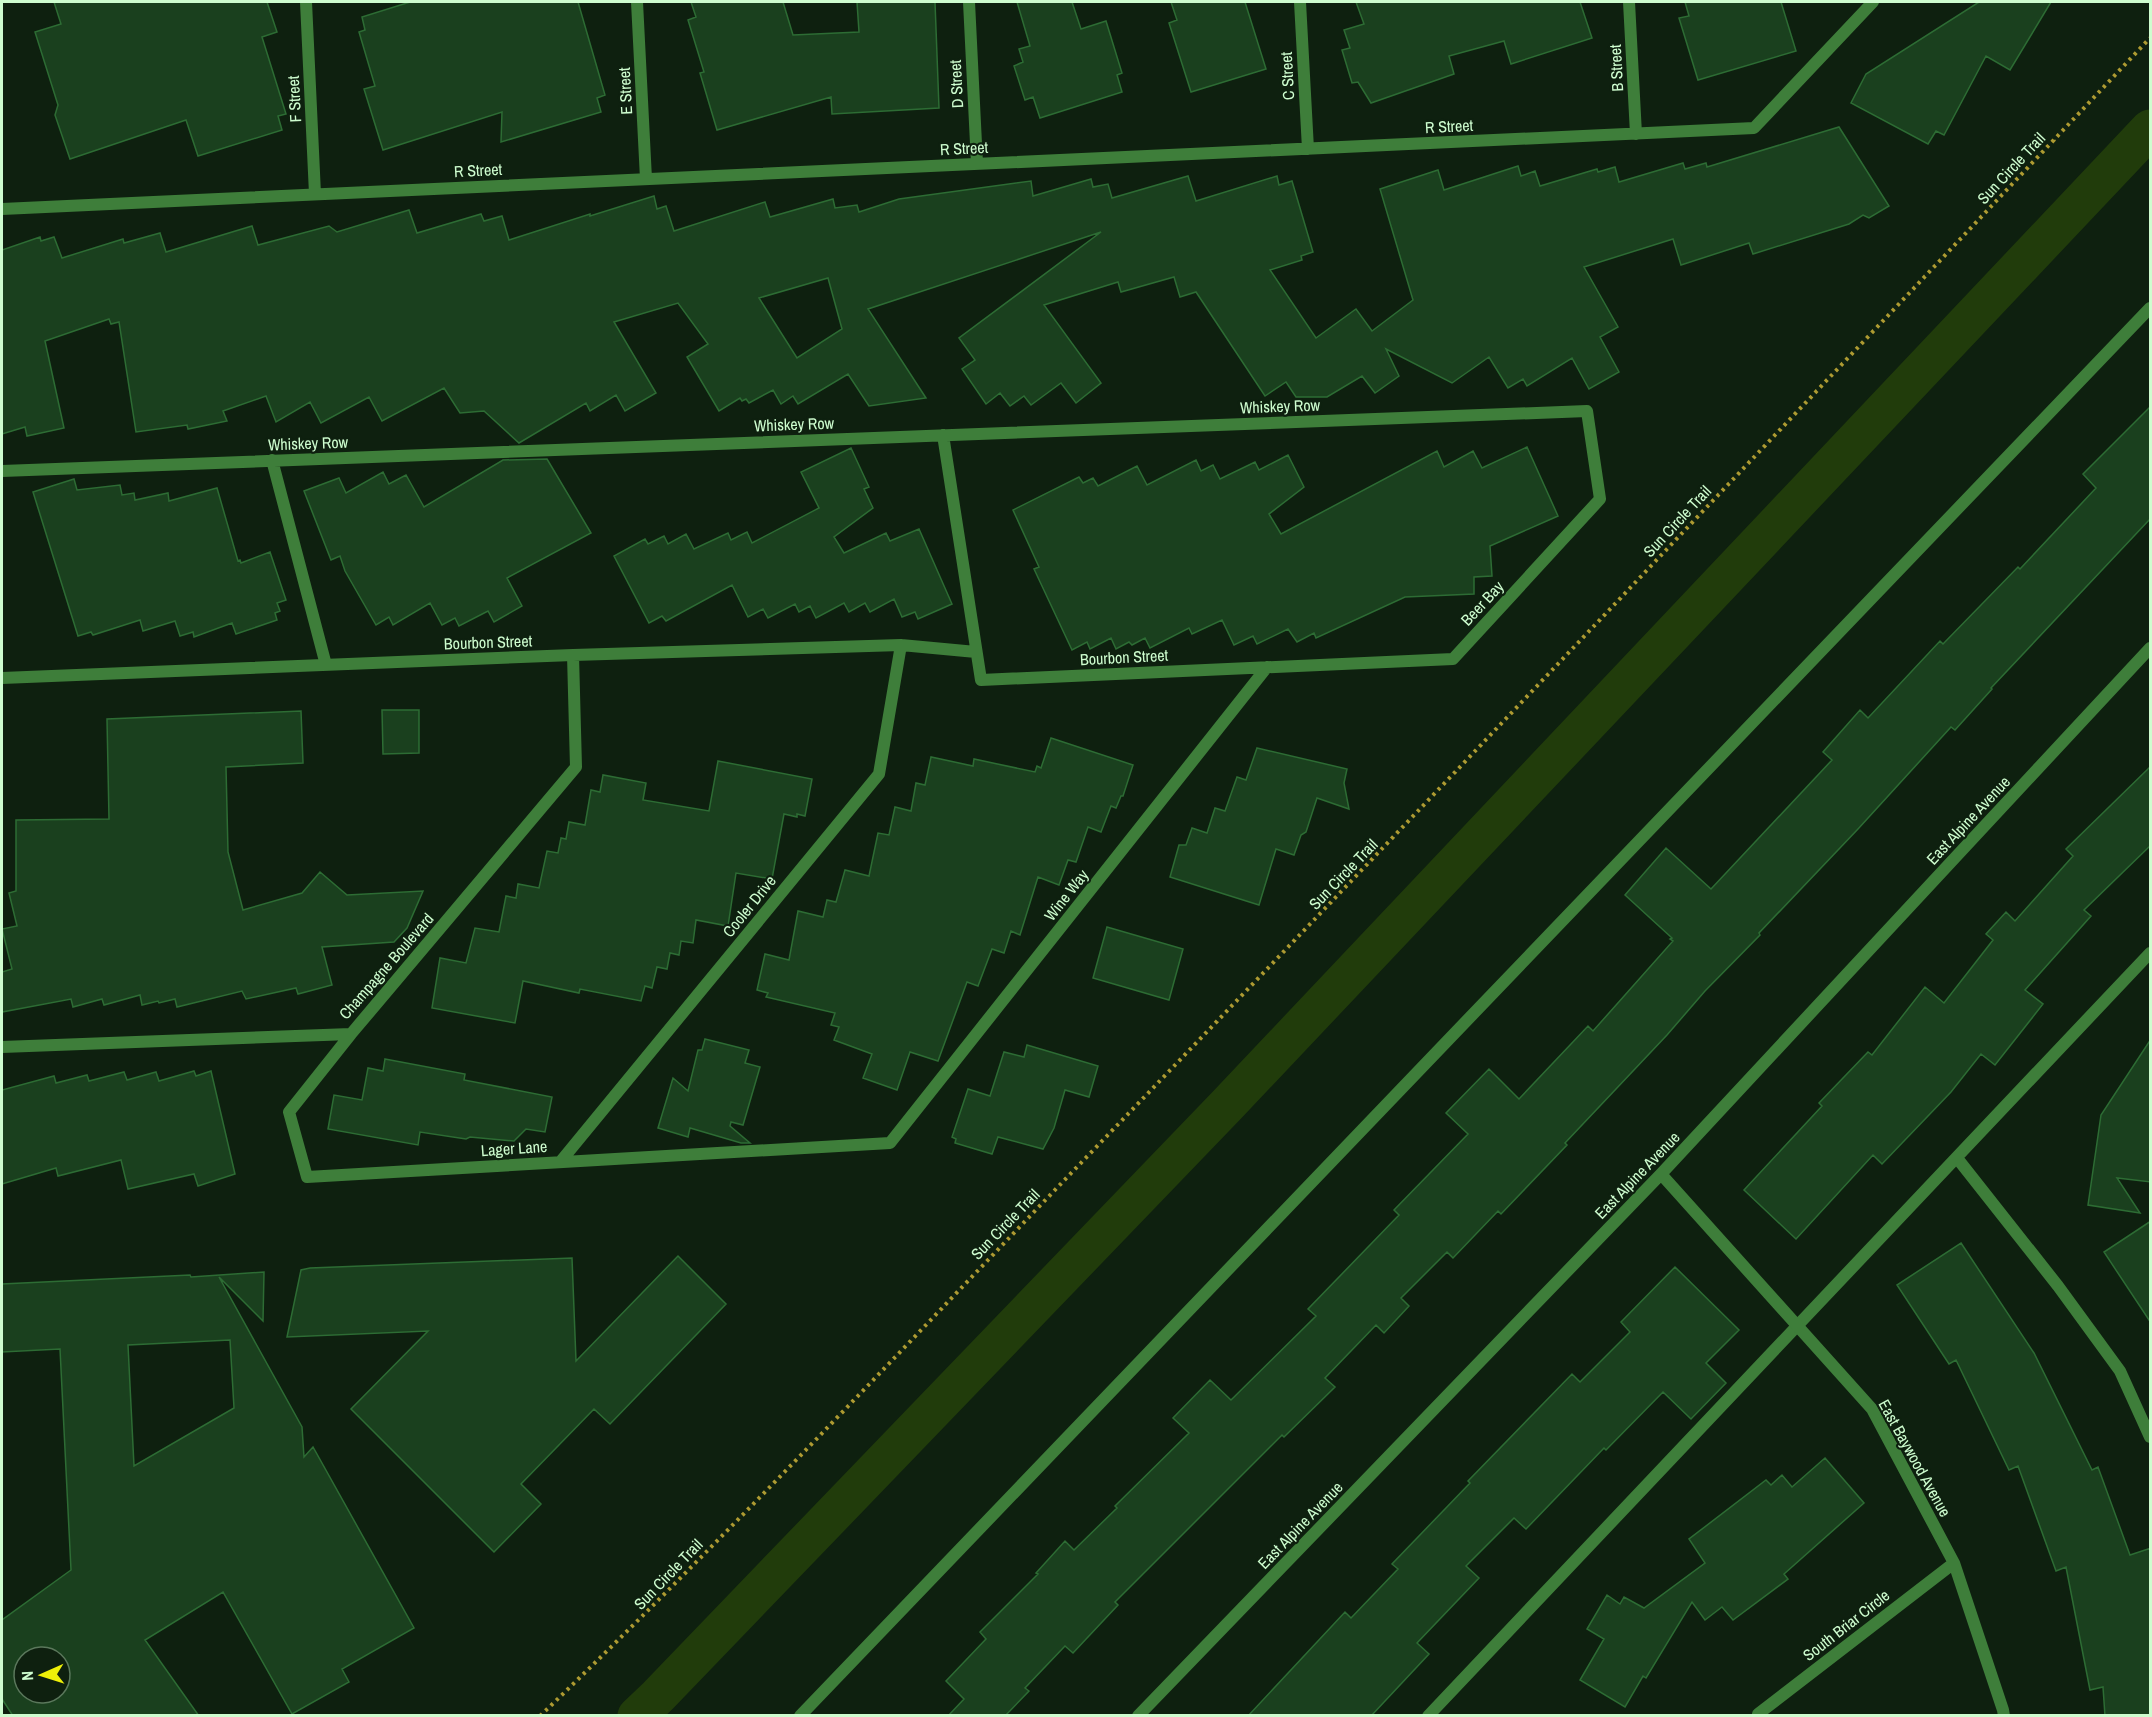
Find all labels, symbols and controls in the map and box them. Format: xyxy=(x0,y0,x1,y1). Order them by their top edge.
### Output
street label: B Street xyxy=(1604,43,1628,92)
street label: C Street xyxy=(1275,51,1299,101)
street label: D Street xyxy=(944,59,968,109)
street label: E Street xyxy=(613,66,637,115)
street label: F Street xyxy=(282,75,306,123)
street label: R Street xyxy=(1424,114,1474,138)
street label: Sun Circle Trail xyxy=(1972,127,2050,209)
street label: R Street xyxy=(939,136,989,160)
street label: R Street xyxy=(453,158,503,182)
street label: Whiskey Row xyxy=(1240,394,1321,418)
street label: Whiskey Row xyxy=(754,412,835,436)
street label: Whiskey Row xyxy=(268,431,349,455)
street label: Sun Circle Trail xyxy=(1638,480,1716,562)
street label: Beer Bay xyxy=(1456,575,1509,630)
street label: Bourbon Street xyxy=(444,629,533,655)
street label: Bourbon Street xyxy=(1079,644,1169,670)
street label: East Alpine Avenue xyxy=(1921,771,2015,869)
street label: Sun Circle Trail xyxy=(1304,834,1382,914)
street label: Wine Way xyxy=(1039,864,1093,925)
street label: Cooler Drive xyxy=(717,870,781,942)
street label: Champagne Boulevard xyxy=(334,908,438,1024)
street label: East Alpine Avenue xyxy=(1590,1127,1684,1223)
street label: Lager Lane xyxy=(480,1135,548,1161)
street label: Sun Circle Trail xyxy=(966,1184,1044,1264)
street label: East Baywood Avenue xyxy=(1874,1395,1956,1521)
street label: East Alpine Avenue xyxy=(1253,1477,1347,1573)
street label: Sun Circle Trail xyxy=(629,1534,707,1614)
street label: South Briar Circle xyxy=(1798,1584,1894,1666)
north arrow xyxy=(12,1645,72,1705)
text: N xyxy=(16,1670,38,1681)

